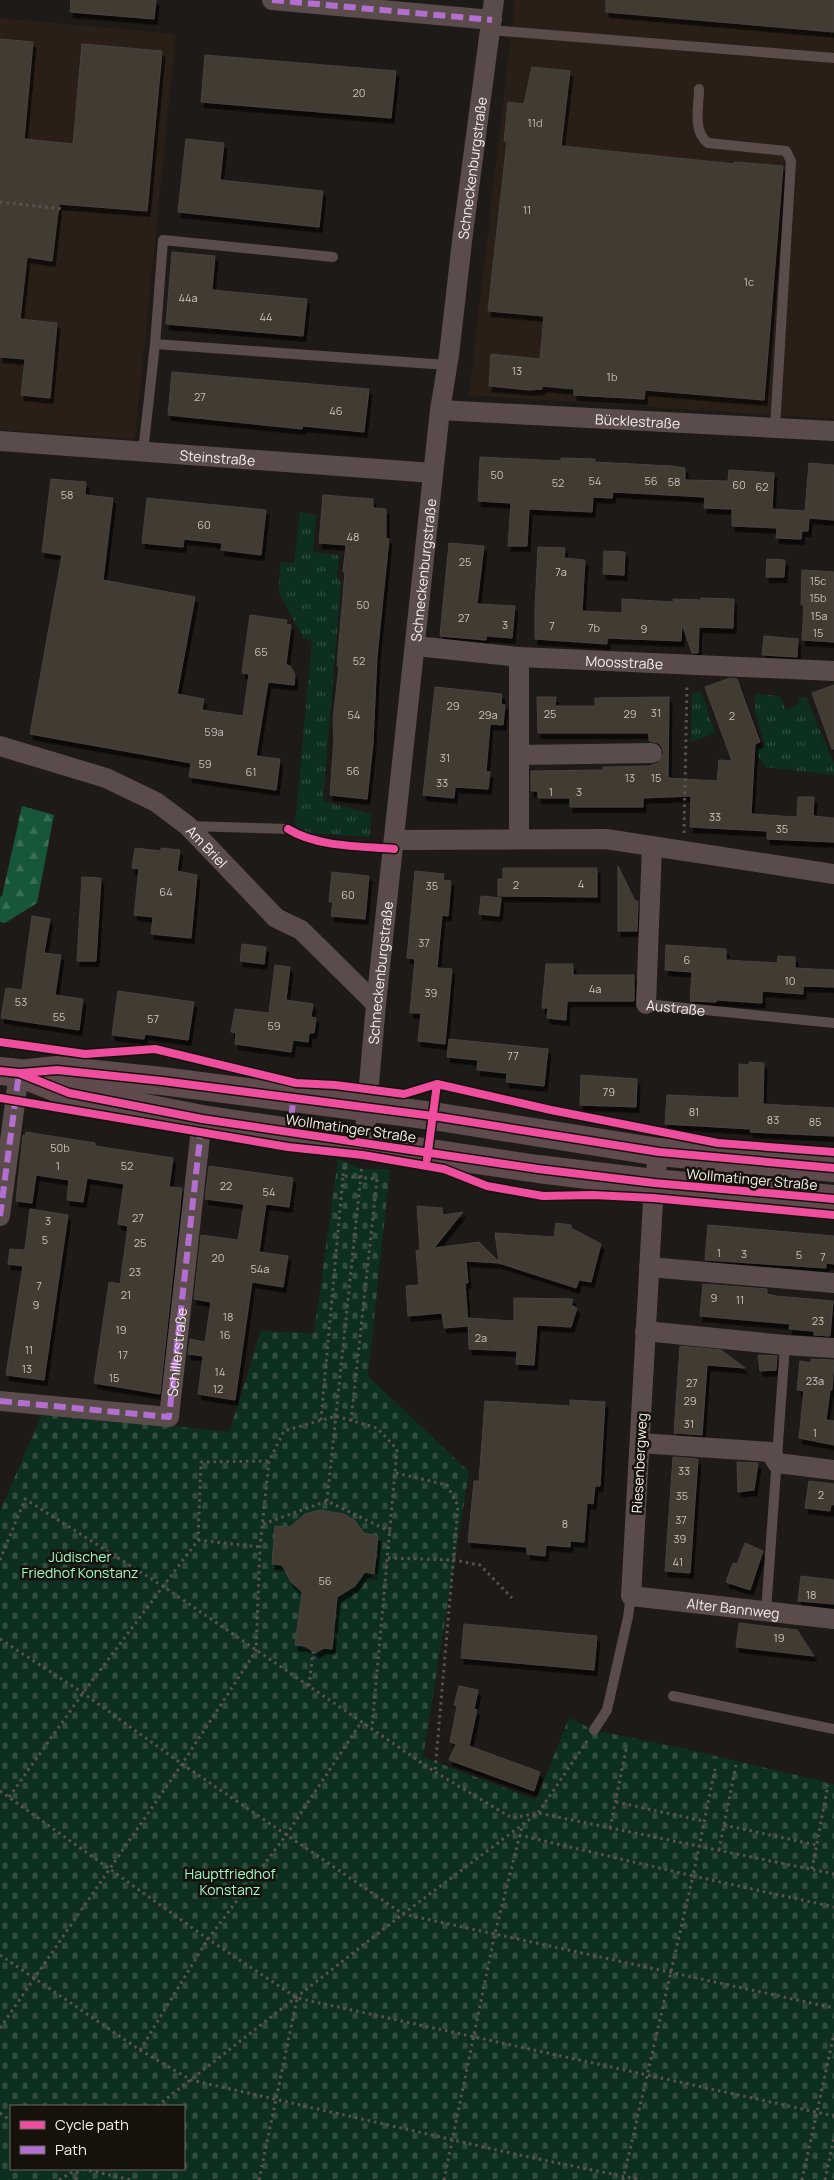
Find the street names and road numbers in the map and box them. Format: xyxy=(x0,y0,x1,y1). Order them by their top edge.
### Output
street label: Schneckenburgstraße xyxy=(453,96,491,240)
street label: Bücklestraße xyxy=(595,409,681,432)
street label: Steinstraße xyxy=(179,445,256,469)
street label: Schneckenburgstraße xyxy=(406,497,440,643)
street label: Moosstraße xyxy=(585,650,664,673)
street label: Am Briel xyxy=(182,821,232,871)
street label: Schneckenburgstraße xyxy=(363,900,397,1045)
street label: Austraße xyxy=(645,995,706,1019)
street label: Wollmatinger Straße xyxy=(285,1109,417,1147)
street label: Wollmatinger Straße xyxy=(686,1164,818,1194)
street label: Schillerstraße xyxy=(162,1307,191,1398)
street label: Riesenbergweg xyxy=(627,1412,651,1514)
street label: Alter Bannweg xyxy=(686,1593,781,1622)

